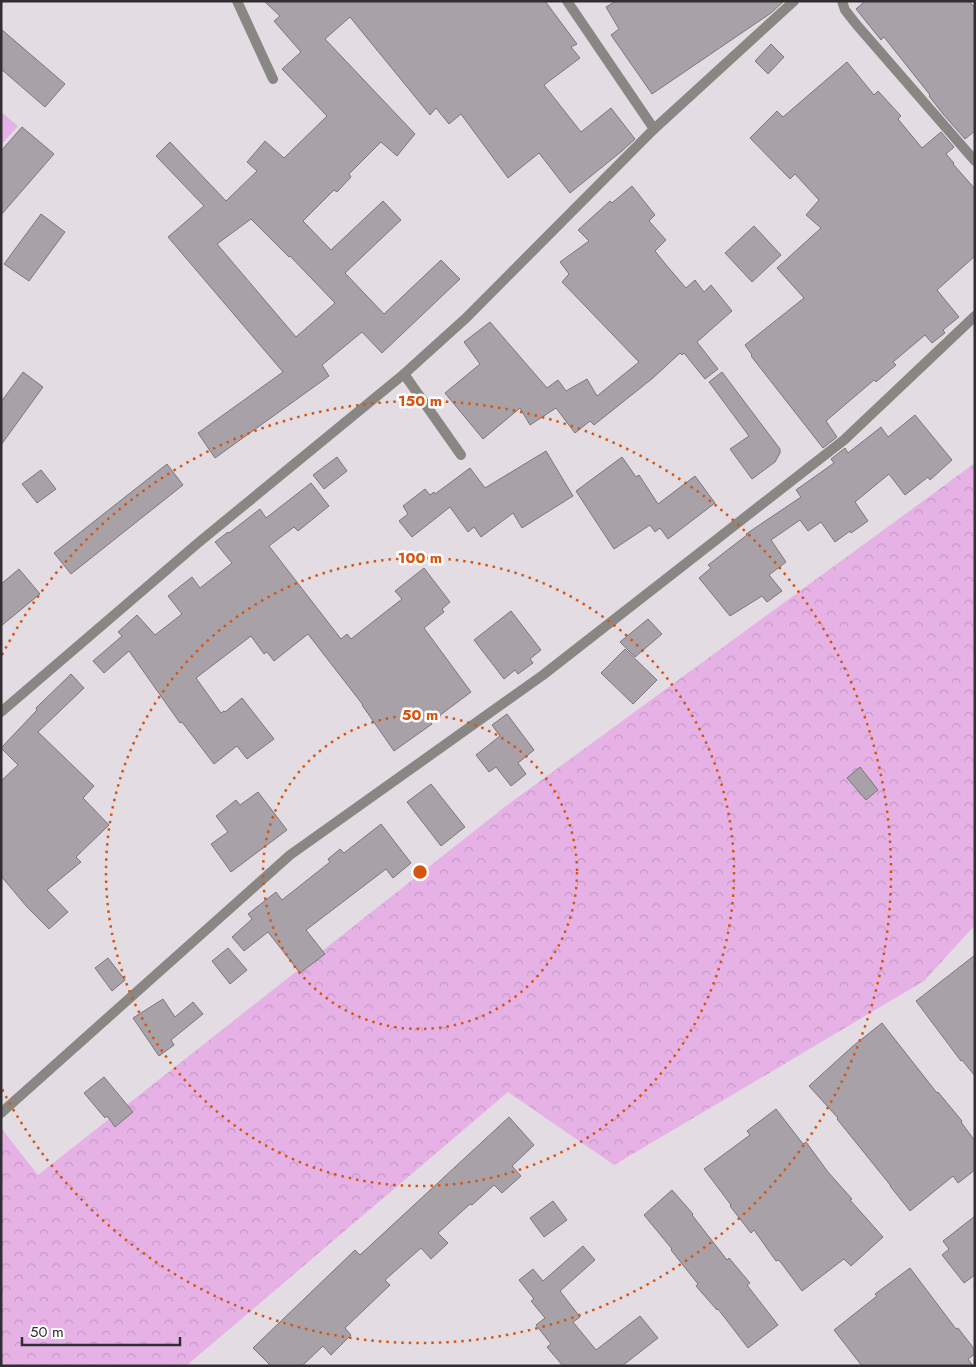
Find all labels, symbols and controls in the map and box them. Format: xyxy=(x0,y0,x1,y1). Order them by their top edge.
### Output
text: 150 m xyxy=(398,390,442,412)
text: 100 m xyxy=(398,547,442,569)
text: 50 m xyxy=(402,704,438,726)
centre of rings xyxy=(411,863,429,881)
scale bar xyxy=(22,1314,180,1346)
text: 50 m xyxy=(30,1321,64,1343)

